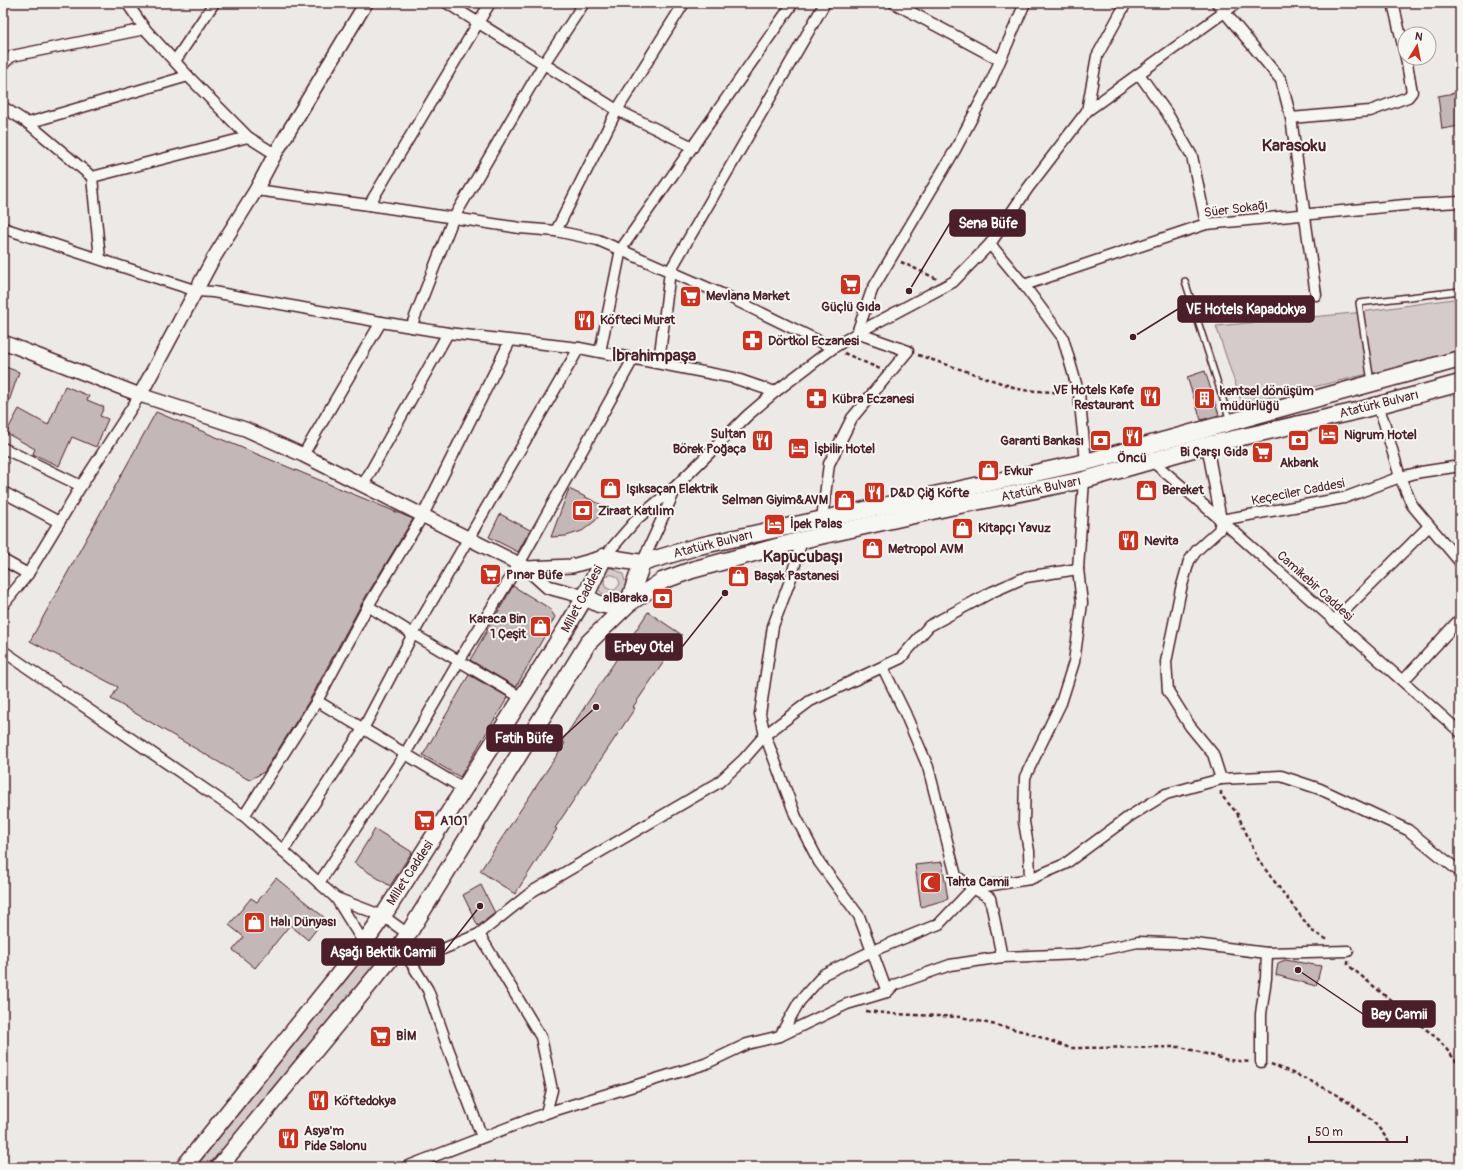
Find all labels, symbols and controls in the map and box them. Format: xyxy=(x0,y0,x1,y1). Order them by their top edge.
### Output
north arrow xyxy=(1397,26,1437,66)
text: N xyxy=(1414,30,1424,44)
district label: Karasoku xyxy=(1262,135,1326,156)
street label: Süer Sokağı xyxy=(1203,197,1269,221)
callout: Sena Büfe xyxy=(950,210,1025,236)
text: Sena Büfe xyxy=(958,215,1019,232)
supermarket icon: Güçlü Gıda xyxy=(838,272,864,298)
supermarket icon: Mevlana Market xyxy=(677,283,703,309)
place label: Mevlana Market xyxy=(706,288,790,304)
callout: VE Hotels Kapadokya xyxy=(1178,296,1314,322)
place label: Güçlü Gıda xyxy=(821,299,881,315)
text: VE Hotels Kapadokya xyxy=(1186,301,1307,318)
restaurant icon: Köfteci Murat xyxy=(571,307,597,333)
place label: Köfteci Murat xyxy=(600,312,676,328)
pharmacy icon: Dörtkol Eczanesi xyxy=(740,328,766,354)
place label: Dörtkol Eczanesi xyxy=(768,333,860,349)
district label: İbrahimpaşa xyxy=(612,345,696,366)
place label: VE Hotels Kafe Restaurant xyxy=(1053,382,1135,413)
place label: kentsel dönüşüm müdürlüğü xyxy=(1219,383,1314,414)
restaurant icon: VE Hotels Kafe Restaurant xyxy=(1137,384,1163,410)
building icon: kentsel dönüşüm müdürlüğü xyxy=(1191,385,1217,411)
pharmacy icon: Kübra Eczanesi xyxy=(804,386,830,412)
street label: Atatürk Bulvarı xyxy=(1338,386,1420,422)
place label: Kübra Eczanesi xyxy=(832,391,915,407)
hotel icon: Nigrum Hotel xyxy=(1315,422,1341,448)
restaurant icon: Öncü xyxy=(1119,423,1145,449)
place label: Sultan Börek Poğaça xyxy=(673,426,747,457)
place label: Nigrum Hotel xyxy=(1344,427,1417,443)
restaurant icon: Sultan Börek Poğaça xyxy=(749,428,775,454)
bank icon: Garanti Bankası xyxy=(1087,428,1113,454)
bank icon: Akbank xyxy=(1286,428,1312,454)
place label: Garanti Bankası xyxy=(1000,433,1084,449)
hotel icon: İşbilir Hotel xyxy=(786,436,812,462)
supermarket icon: Bi Çarşı Gıda xyxy=(1250,439,1276,465)
place label: İşbilir Hotel xyxy=(814,441,875,457)
place label: Bi Çarşı Gıda xyxy=(1180,444,1248,460)
place label: Öncü xyxy=(1117,450,1147,466)
place label: Akbank xyxy=(1280,455,1319,471)
shop icon: Evkur xyxy=(976,458,1002,484)
place label: Evkur xyxy=(1004,463,1034,479)
street label: Atatürk Bulvarı xyxy=(1000,473,1082,505)
street label: Keçeciler Caddesi xyxy=(1250,475,1346,509)
shop icon: Işıksaçan Elektrik xyxy=(597,476,623,502)
shop icon: Bereket xyxy=(1134,477,1160,503)
restaurant icon: D&D Çiğ Köfte xyxy=(861,480,887,506)
place label: Işıksaçan Elektrik xyxy=(626,481,719,497)
place label: Bereket xyxy=(1162,482,1204,498)
place label: D&D Çiğ Köfte xyxy=(890,485,970,501)
shop icon: Selman Giyim&AVM xyxy=(831,487,857,513)
place label: Selman Giyim&AVM xyxy=(721,492,828,508)
bank icon: Ziraat Katılım xyxy=(569,498,595,524)
place label: Ziraat Katılım xyxy=(598,503,674,519)
hotel icon: İpek Palas xyxy=(762,511,788,537)
shop icon: Kitapçı Yavuz xyxy=(949,515,975,541)
place label: İpek Palas xyxy=(790,516,842,532)
place label: Kitapçı Yavuz xyxy=(978,520,1051,536)
street label: Atatürk Bulvarı xyxy=(672,526,754,562)
restaurant icon: Nevita xyxy=(1115,528,1141,554)
place label: Nevita xyxy=(1144,533,1179,549)
shop icon: Metropol AVM xyxy=(860,536,886,562)
place label: Metropol AVM xyxy=(888,541,963,557)
district label: Kapucubaşı xyxy=(763,546,843,567)
street label: Camikebir Caddesi xyxy=(1273,547,1357,625)
supermarket icon: Pınar Büfe xyxy=(478,562,504,588)
street label: Millet Caddesi xyxy=(558,563,606,635)
shop icon: Başak Pastanesi xyxy=(726,563,752,589)
place label: Pınar Büfe xyxy=(506,567,563,583)
place label: Başak Pastanesi xyxy=(754,568,839,584)
bank icon: alBaraka xyxy=(650,585,676,611)
place label: alBaraka xyxy=(603,590,648,606)
place label: Karaca Bin 1 Çeşit xyxy=(469,611,527,642)
shop icon: Karaca Bin 1 Çeşit xyxy=(528,613,554,639)
callout: Erbey Otel xyxy=(606,634,682,660)
text: Erbey Otel xyxy=(614,639,674,656)
callout: Fatih Büfe xyxy=(487,725,562,751)
text: Fatih Büfe xyxy=(495,730,554,747)
supermarket icon: A101 xyxy=(411,808,437,834)
place label: A101 xyxy=(440,813,467,829)
street label: Millet Caddesi xyxy=(383,838,437,908)
mosque icon: Tahta Camii xyxy=(918,869,944,895)
place label: Tahta Camii xyxy=(945,874,1010,890)
shop icon: Halı Dünyası xyxy=(242,909,268,935)
place label: Halı Dünyası xyxy=(270,914,337,930)
callout: Aşağı Bektik Camii xyxy=(322,939,444,965)
text: Aşağı Bektik Camii xyxy=(330,944,437,961)
callout: Bey Camii xyxy=(1363,1001,1435,1027)
text: Bey Camii xyxy=(1371,1006,1428,1023)
supermarket icon: BİM xyxy=(367,1023,393,1049)
place label: BİM xyxy=(396,1028,416,1044)
restaurant icon: Köftedokya xyxy=(306,1088,332,1114)
place label: Köftedokya xyxy=(334,1093,396,1109)
scale bar xyxy=(1309,1118,1407,1144)
place label: Asya'm Pide Salonu xyxy=(304,1123,367,1154)
restaurant icon: Asya'm Pide Salonu xyxy=(276,1125,302,1151)
text: 50 m xyxy=(1315,1125,1343,1140)

